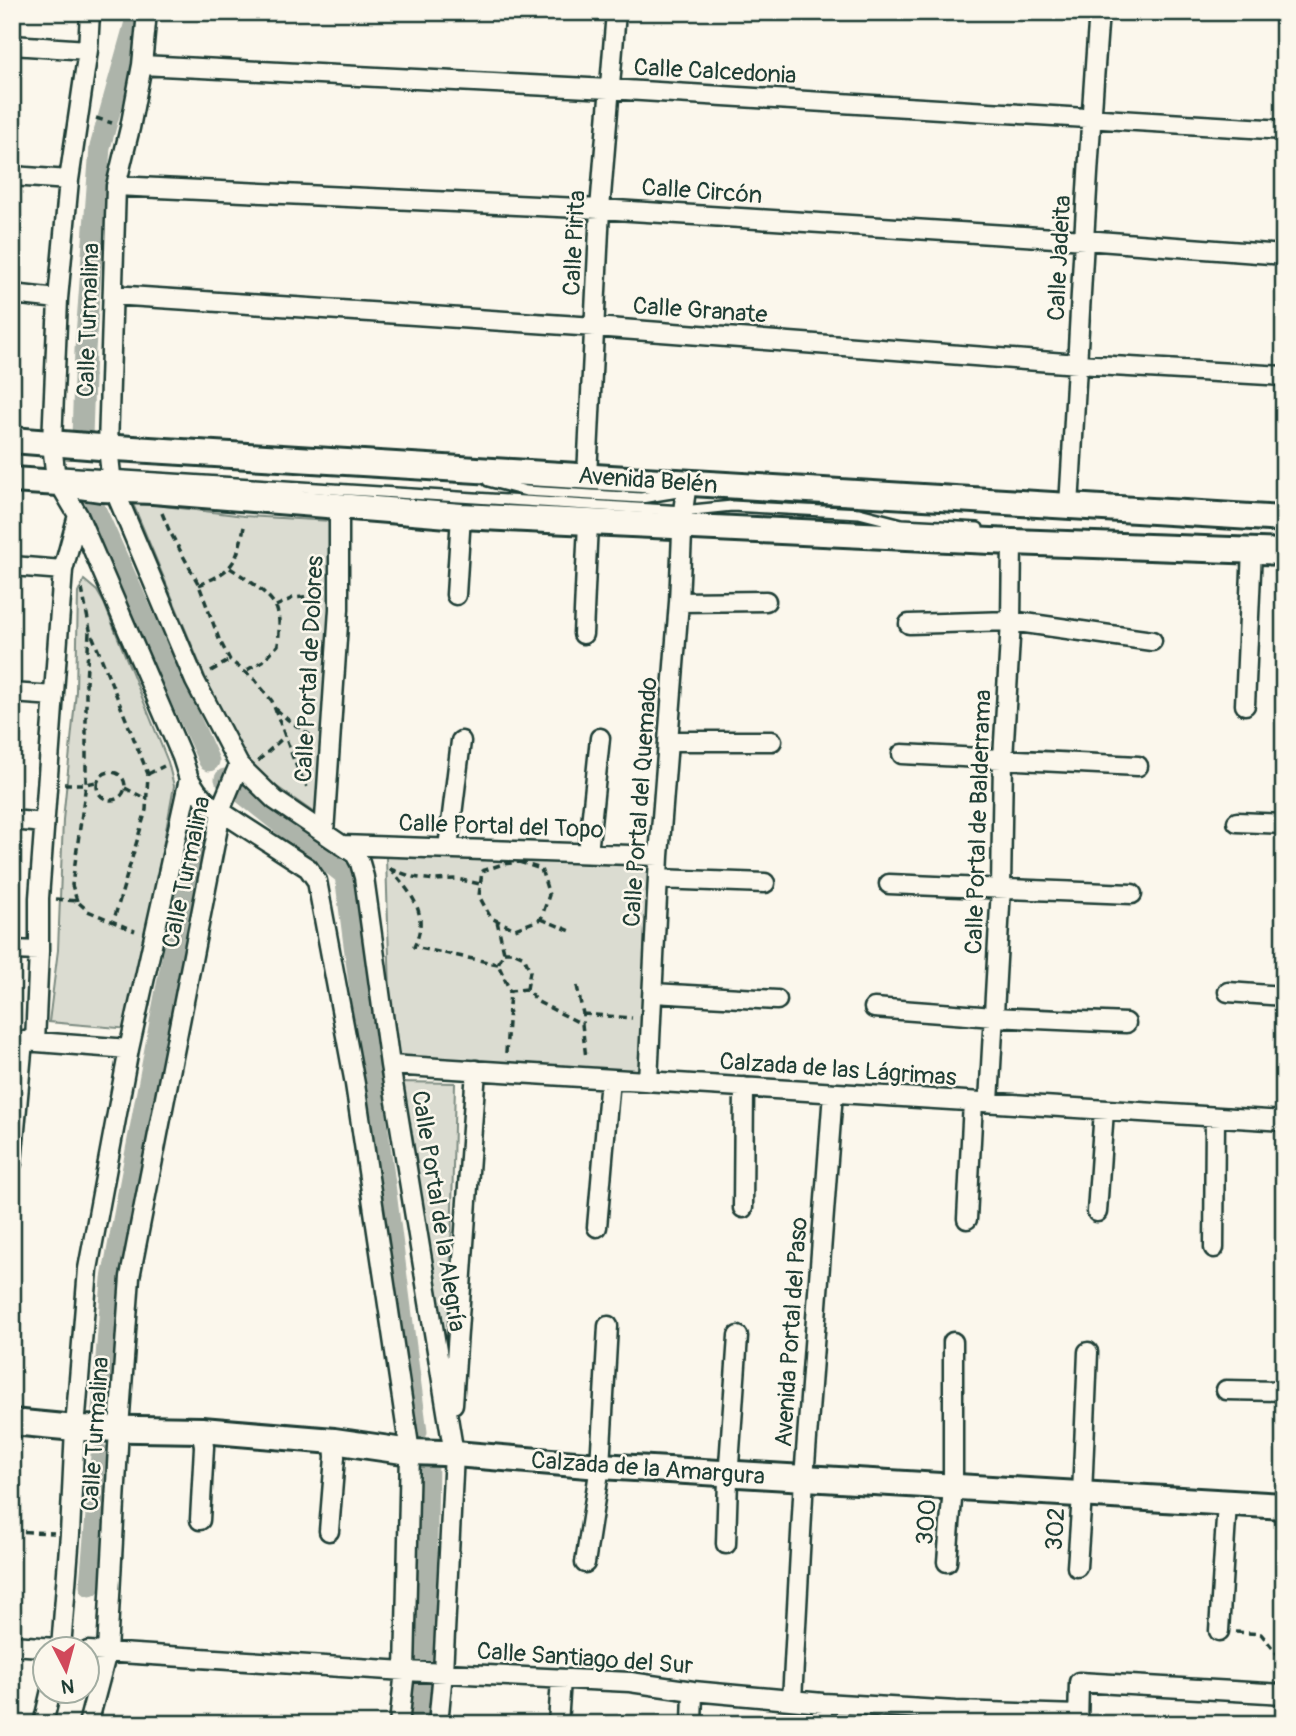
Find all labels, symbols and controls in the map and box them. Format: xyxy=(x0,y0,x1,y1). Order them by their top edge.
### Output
street label: Calle Calcedonia xyxy=(633,53,797,90)
street label: Calle Circón xyxy=(641,173,763,210)
street label: Calle Pirita xyxy=(557,190,592,297)
street label: Calle Jadeita xyxy=(1042,194,1077,322)
street label: Calle Turmalina xyxy=(71,242,106,398)
street label: Calle Granate xyxy=(632,291,768,330)
street label: Avenida Belén xyxy=(577,461,719,500)
street label: Calle Portal de Dolores xyxy=(289,555,330,783)
street label: Calle Portal del Quemado xyxy=(617,676,664,928)
street label: Calle Portal de Balderrama xyxy=(959,689,998,955)
street label: Calle Turmalina xyxy=(156,793,217,951)
street label: Calle Portal del Topo xyxy=(398,808,604,845)
street label: Calzada de las Lágrimas xyxy=(718,1047,958,1092)
street label: Calle Portal de la Alegría xyxy=(405,1088,472,1334)
street label: Avenida Portal del Paso xyxy=(769,1216,814,1448)
street label: Calle Turmalina xyxy=(76,1356,115,1512)
street label: Calzada de la Amargura xyxy=(530,1446,766,1491)
street label: 300 xyxy=(910,1498,943,1546)
street label: 302 xyxy=(1040,1506,1071,1552)
north arrow xyxy=(32,1634,102,1704)
street label: Calle Santiago del Sur xyxy=(476,1636,695,1681)
text: N xyxy=(60,1673,75,1699)

